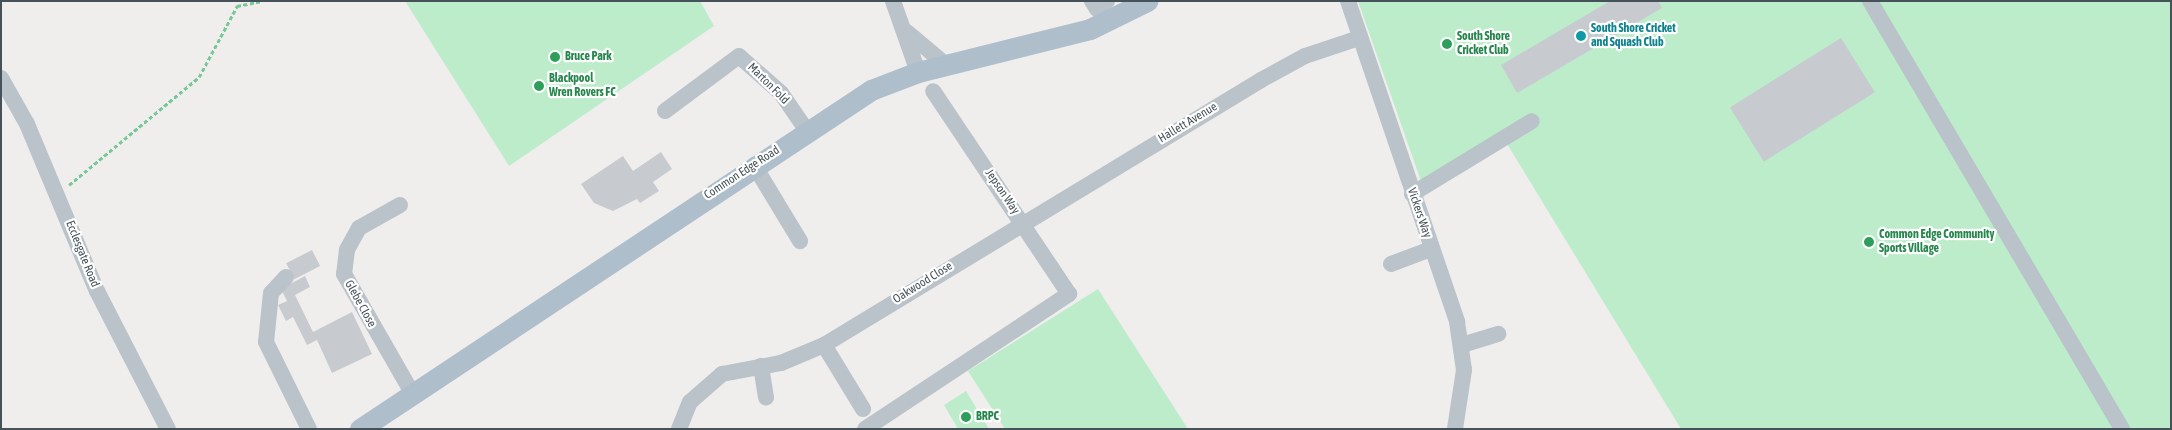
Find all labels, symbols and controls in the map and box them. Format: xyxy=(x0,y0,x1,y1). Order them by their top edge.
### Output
place label: South Shore Cricket and Squash Club xyxy=(1591,22,1676,50)
place label: South Shore Cricket Club xyxy=(1457,30,1510,58)
marker: South Shore Cricket and Squash Club xyxy=(1575,30,1587,42)
marker: South Shore Cricket Club xyxy=(1441,38,1453,50)
place label: Bruce Park xyxy=(565,50,612,64)
marker: Bruce Park xyxy=(549,51,561,63)
street label: Marton Fold xyxy=(744,60,792,108)
place label: Blackpool Wren Rovers FC xyxy=(549,72,616,100)
marker: Blackpool Wren Rovers FC xyxy=(533,80,545,92)
street label: Hallett Avenue xyxy=(1156,100,1220,146)
street label: Common Edge Road xyxy=(702,143,782,203)
street label: Jepson Way xyxy=(982,167,1022,217)
street label: Vickers Way xyxy=(1404,186,1434,240)
street label: Ecclesgate Road xyxy=(62,219,102,289)
place label: Common Edge Community Sports Village xyxy=(1879,228,1994,256)
marker: Common Edge Community Sports Village xyxy=(1863,236,1875,248)
street label: Oakwood Close xyxy=(891,259,955,307)
street label: Glebe Close xyxy=(341,278,379,330)
place label: BRPC xyxy=(976,410,999,424)
marker: BRPC xyxy=(960,411,972,423)

